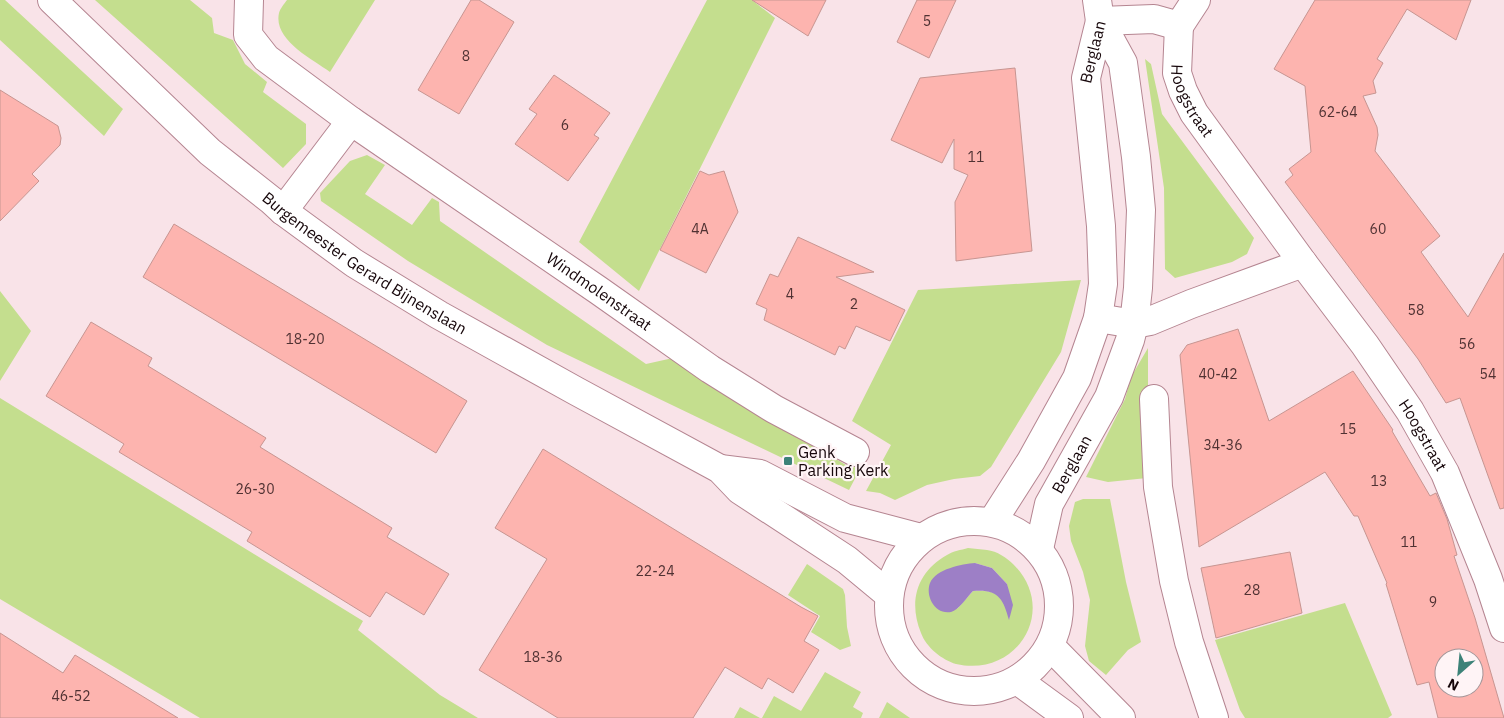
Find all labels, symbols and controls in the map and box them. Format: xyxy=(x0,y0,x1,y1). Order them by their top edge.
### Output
house number: 5 xyxy=(923,12,931,30)
street label: Berglaan xyxy=(1075,18,1110,85)
house number: 8 xyxy=(462,47,470,65)
street label: Hoogstraat xyxy=(1167,64,1218,141)
house number: 62-64 xyxy=(1318,103,1358,121)
house number: 6 xyxy=(561,116,569,134)
house number: 11 xyxy=(968,148,984,166)
street label: Burgemeester Gerard Bijnenslaan xyxy=(258,187,470,338)
house number: 4A xyxy=(691,220,709,238)
house number: 60 xyxy=(1370,220,1386,238)
street label: Windmolenstraat xyxy=(543,248,656,335)
house number: 4 xyxy=(786,285,794,303)
house number: 2 xyxy=(850,295,858,313)
house number: 58 xyxy=(1408,301,1424,319)
house number: 18-20 xyxy=(285,330,325,348)
house number: 56 xyxy=(1459,335,1475,353)
house number: 40-42 xyxy=(1198,365,1238,383)
house number: 54 xyxy=(1480,365,1496,383)
street label: Hoogstraat xyxy=(1395,395,1452,474)
house number: 15 xyxy=(1340,420,1356,438)
street label: Berglaan xyxy=(1047,431,1096,497)
house number: 34-36 xyxy=(1203,436,1243,454)
place label: Genk Parking Kerk xyxy=(798,442,889,480)
marker: Genk Parking Kerk xyxy=(782,455,794,467)
house number: 13 xyxy=(1371,472,1387,490)
house number: 26-30 xyxy=(235,480,275,498)
house number: 11 xyxy=(1401,533,1417,551)
house number: 22-24 xyxy=(635,562,675,580)
house number: 28 xyxy=(1244,581,1260,599)
house number: 9 xyxy=(1429,593,1437,611)
house number: 18-36 xyxy=(523,648,563,666)
north arrow xyxy=(1434,648,1484,698)
text: N xyxy=(1444,674,1462,695)
house number: 46-52 xyxy=(51,687,91,705)

